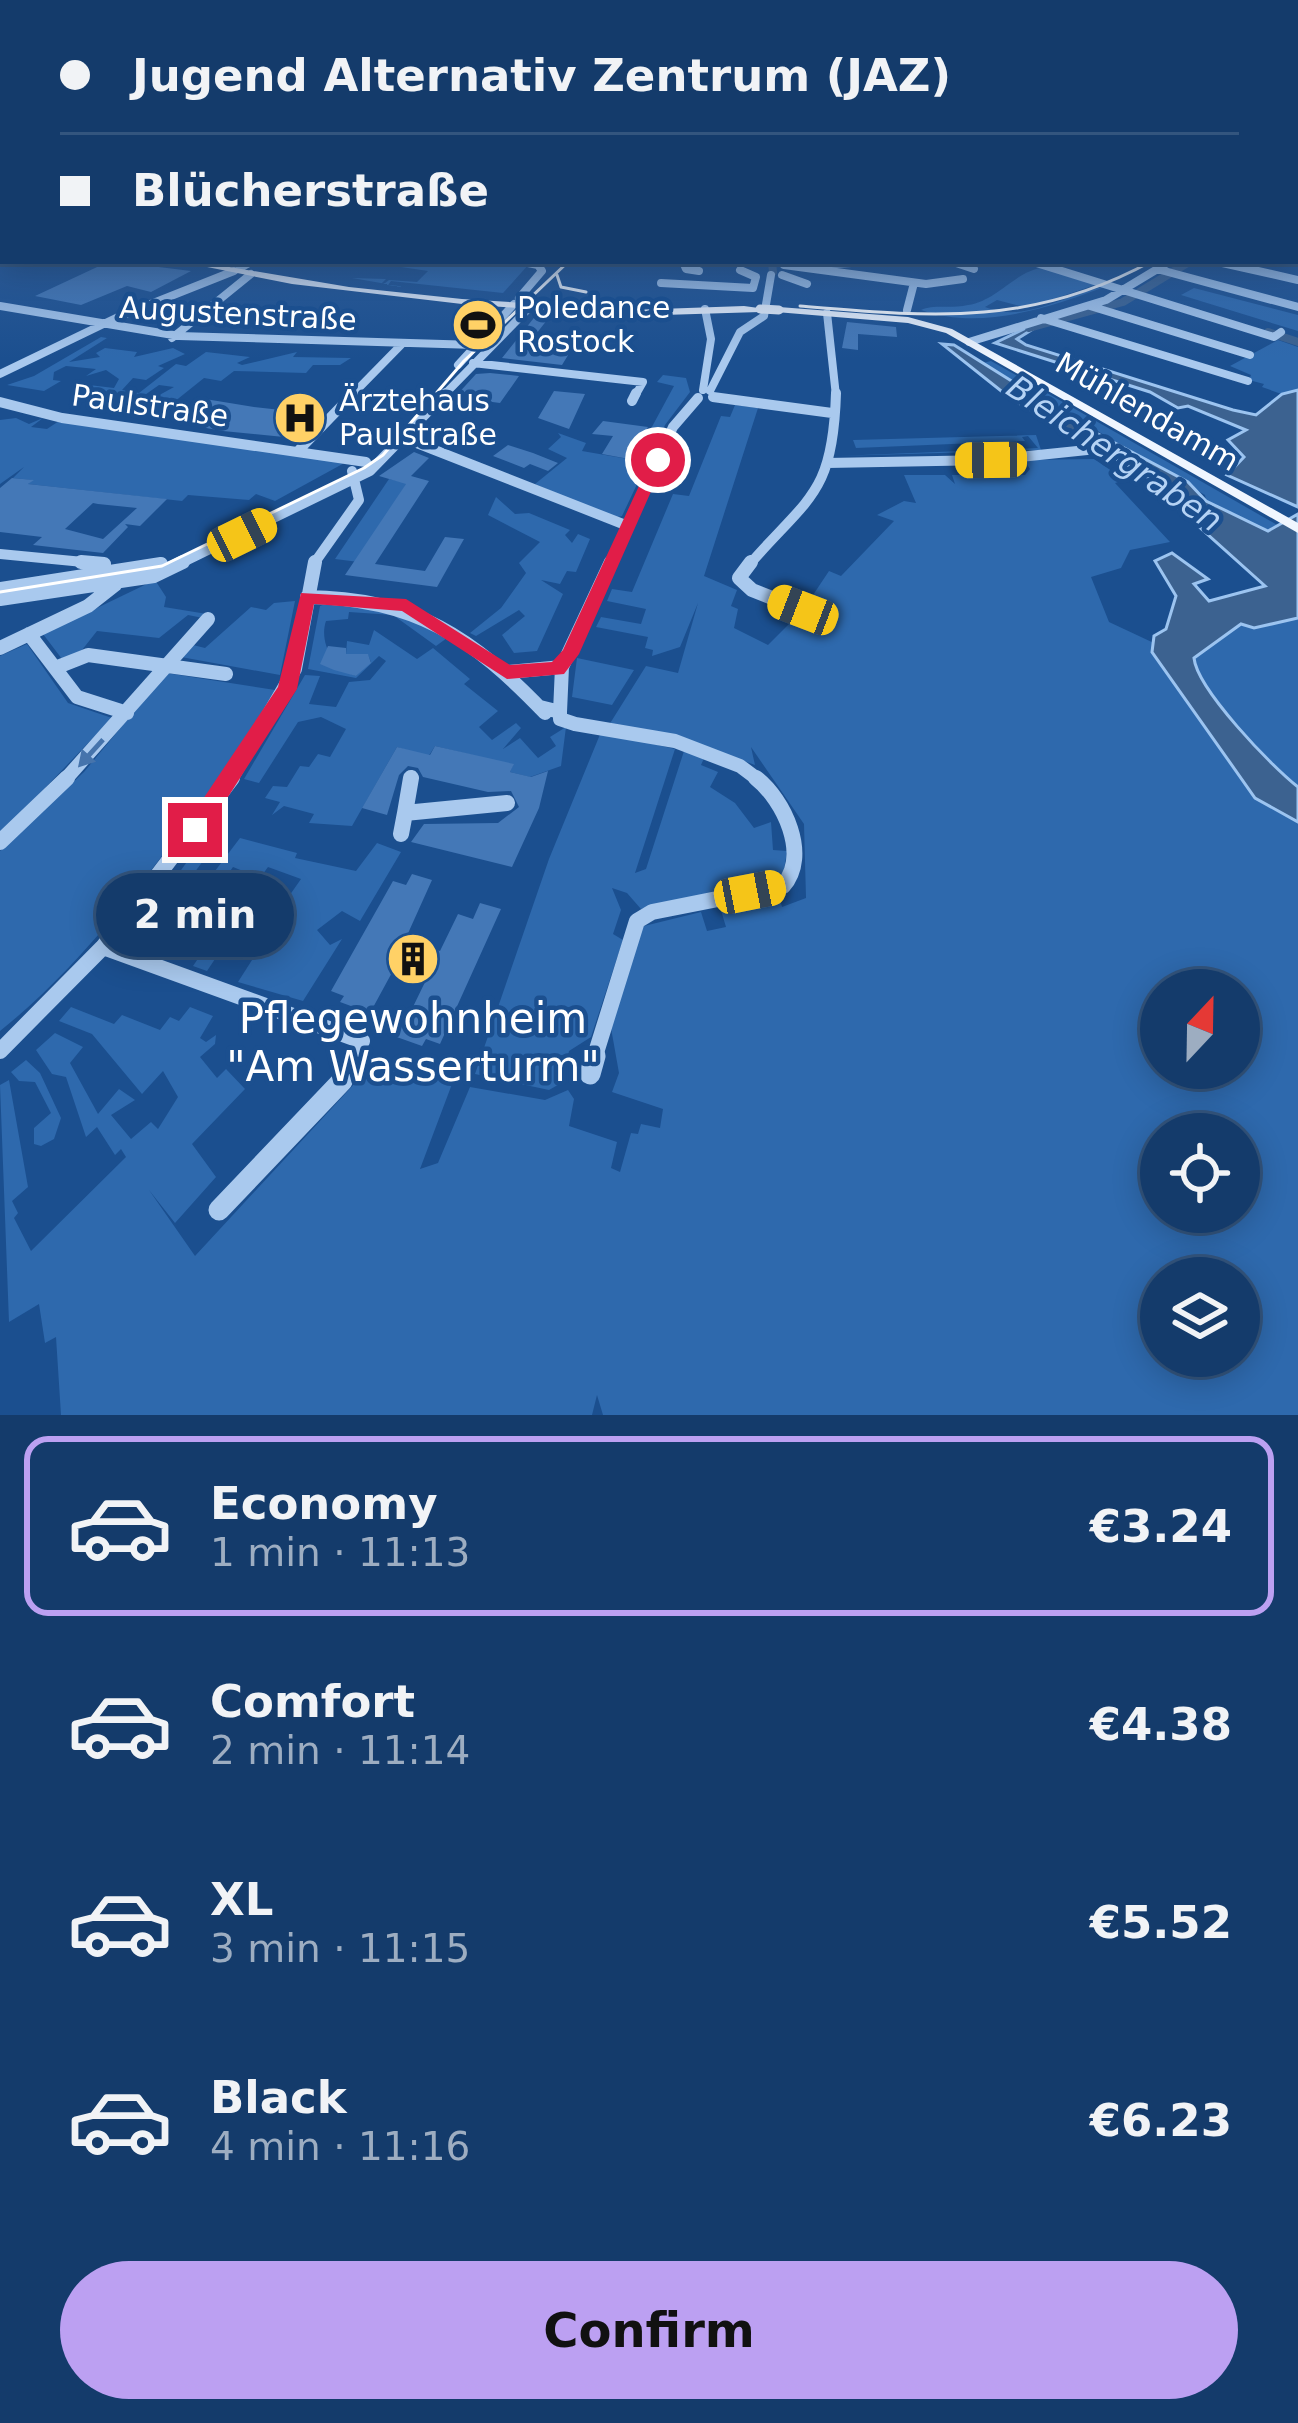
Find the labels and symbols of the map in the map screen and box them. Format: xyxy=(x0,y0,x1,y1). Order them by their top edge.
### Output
street label: Augustenstraße xyxy=(118,290,358,337)
place label: Poledance Rostock xyxy=(517,290,671,359)
sports icon: Poledance Rostock xyxy=(450,297,506,353)
street label: Mühlendamm xyxy=(1049,345,1245,478)
water label: Bleichergraben xyxy=(1000,367,1230,540)
street label: Paulstraße xyxy=(69,377,231,434)
place label: Ärztehaus Paulstraße xyxy=(339,383,497,452)
hospital icon: Ärztehaus Paulstraße xyxy=(272,390,328,446)
route start xyxy=(631,433,685,487)
car xyxy=(955,441,1027,479)
car xyxy=(202,503,282,567)
car xyxy=(763,580,843,640)
one-way arrow xyxy=(78,738,105,767)
route end xyxy=(168,803,222,857)
car xyxy=(711,867,789,917)
callout: 2 min xyxy=(96,872,294,956)
building icon: Pflegewohnheim "Am Wasserturm" xyxy=(385,931,441,987)
north arrow xyxy=(1140,969,1260,1089)
place label: Pflegewohnheim "Am Wasserturm" xyxy=(226,994,600,1091)

